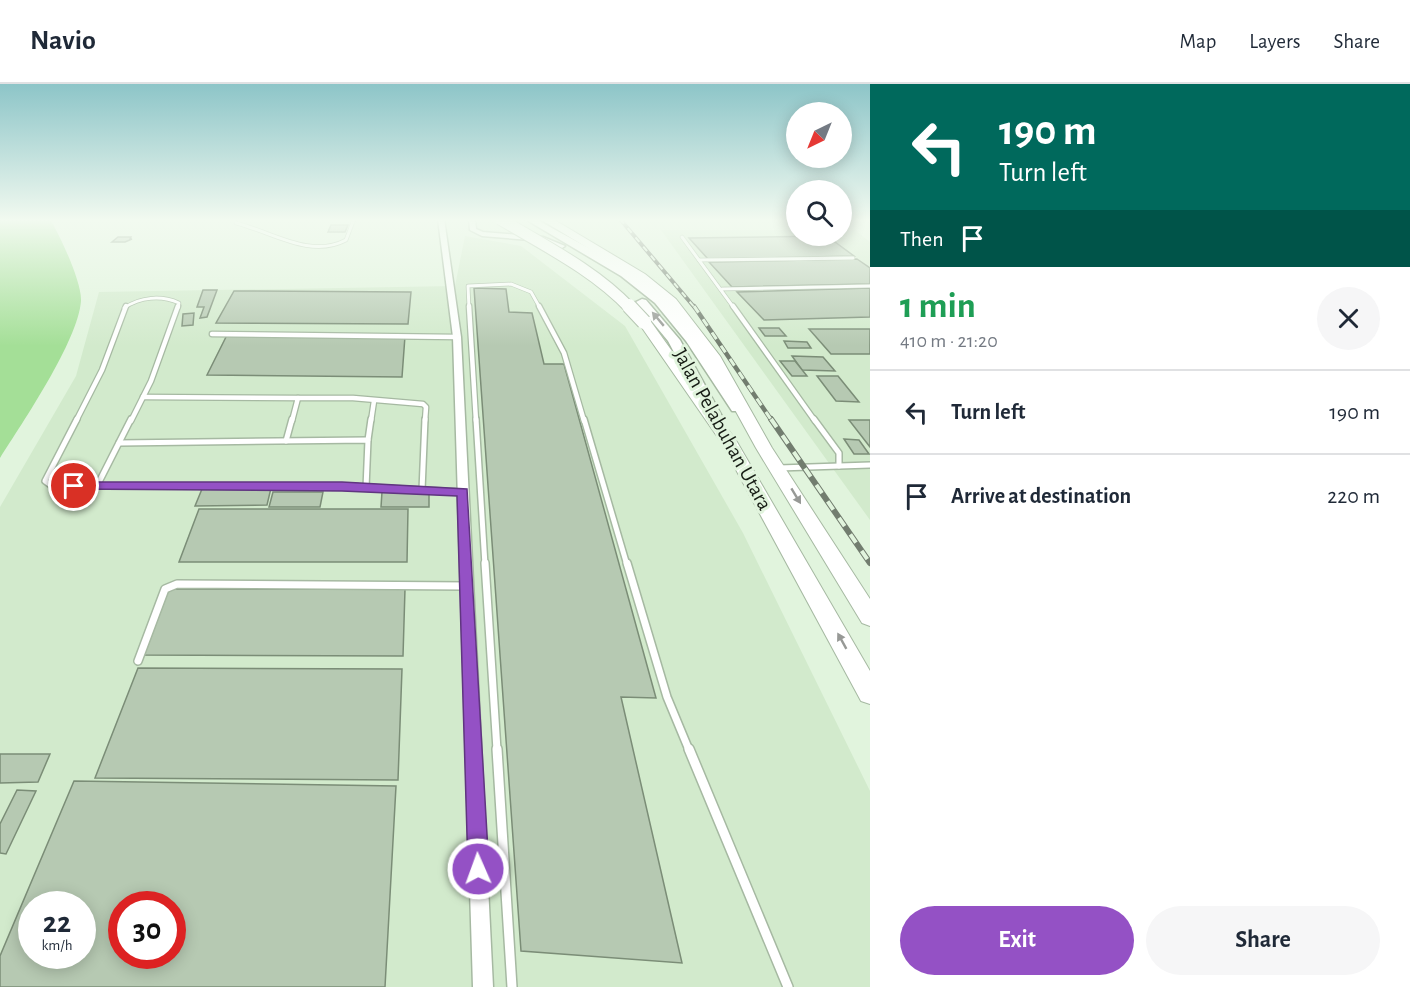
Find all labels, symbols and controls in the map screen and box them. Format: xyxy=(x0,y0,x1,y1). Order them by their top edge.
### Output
text: Navio xyxy=(30,27,96,55)
text: Map xyxy=(1180,31,1216,52)
text: Layers xyxy=(1249,31,1300,52)
text: Share xyxy=(1333,31,1380,52)
north arrow xyxy=(786,102,852,168)
map controls xyxy=(786,102,852,246)
icon: left xyxy=(900,108,978,186)
text: 190 m xyxy=(999,110,1097,152)
text: Turn left xyxy=(999,159,1087,186)
button: search xyxy=(786,180,852,246)
icon: arrive xyxy=(956,222,989,255)
text: Then xyxy=(900,228,944,250)
button: close xyxy=(1317,287,1380,350)
text: 1 min xyxy=(900,288,976,324)
one-way arrow xyxy=(652,312,665,327)
text: 410 m · 21:20 xyxy=(900,331,998,351)
street label: Jalan Pelabuhan Utara xyxy=(669,345,776,514)
icon: left xyxy=(900,396,933,429)
text: Turn left xyxy=(951,401,1025,423)
text: 190 m xyxy=(1329,401,1380,423)
pin xyxy=(48,460,99,511)
icon: arrive xyxy=(57,469,90,502)
icon: arrive xyxy=(900,480,933,513)
text: Arrive at destination xyxy=(951,485,1131,507)
text: 220 m xyxy=(1327,485,1380,507)
one-way arrow xyxy=(791,488,802,505)
one-way arrow xyxy=(837,633,847,650)
position arrow xyxy=(446,837,510,901)
speed limit sign: 30 xyxy=(108,891,186,969)
button: Exit xyxy=(900,906,1134,975)
button: Share xyxy=(1146,906,1380,975)
text: 22 xyxy=(43,908,71,938)
text: km/h xyxy=(42,938,72,953)

